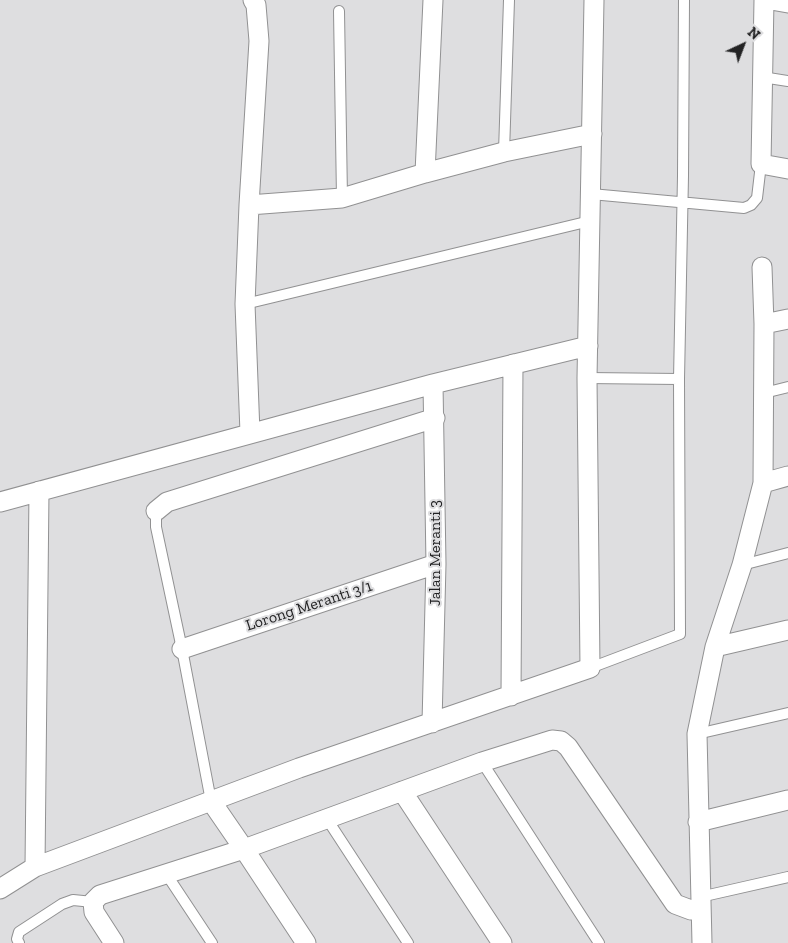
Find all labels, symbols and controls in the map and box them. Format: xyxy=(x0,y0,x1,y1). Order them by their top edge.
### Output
north arrow xyxy=(718,20,768,70)
text: N xyxy=(744,24,763,44)
street label: Jalan Meranti 3 xyxy=(425,500,445,606)
street label: Lorong Meranti 3/1 xyxy=(243,577,375,635)

